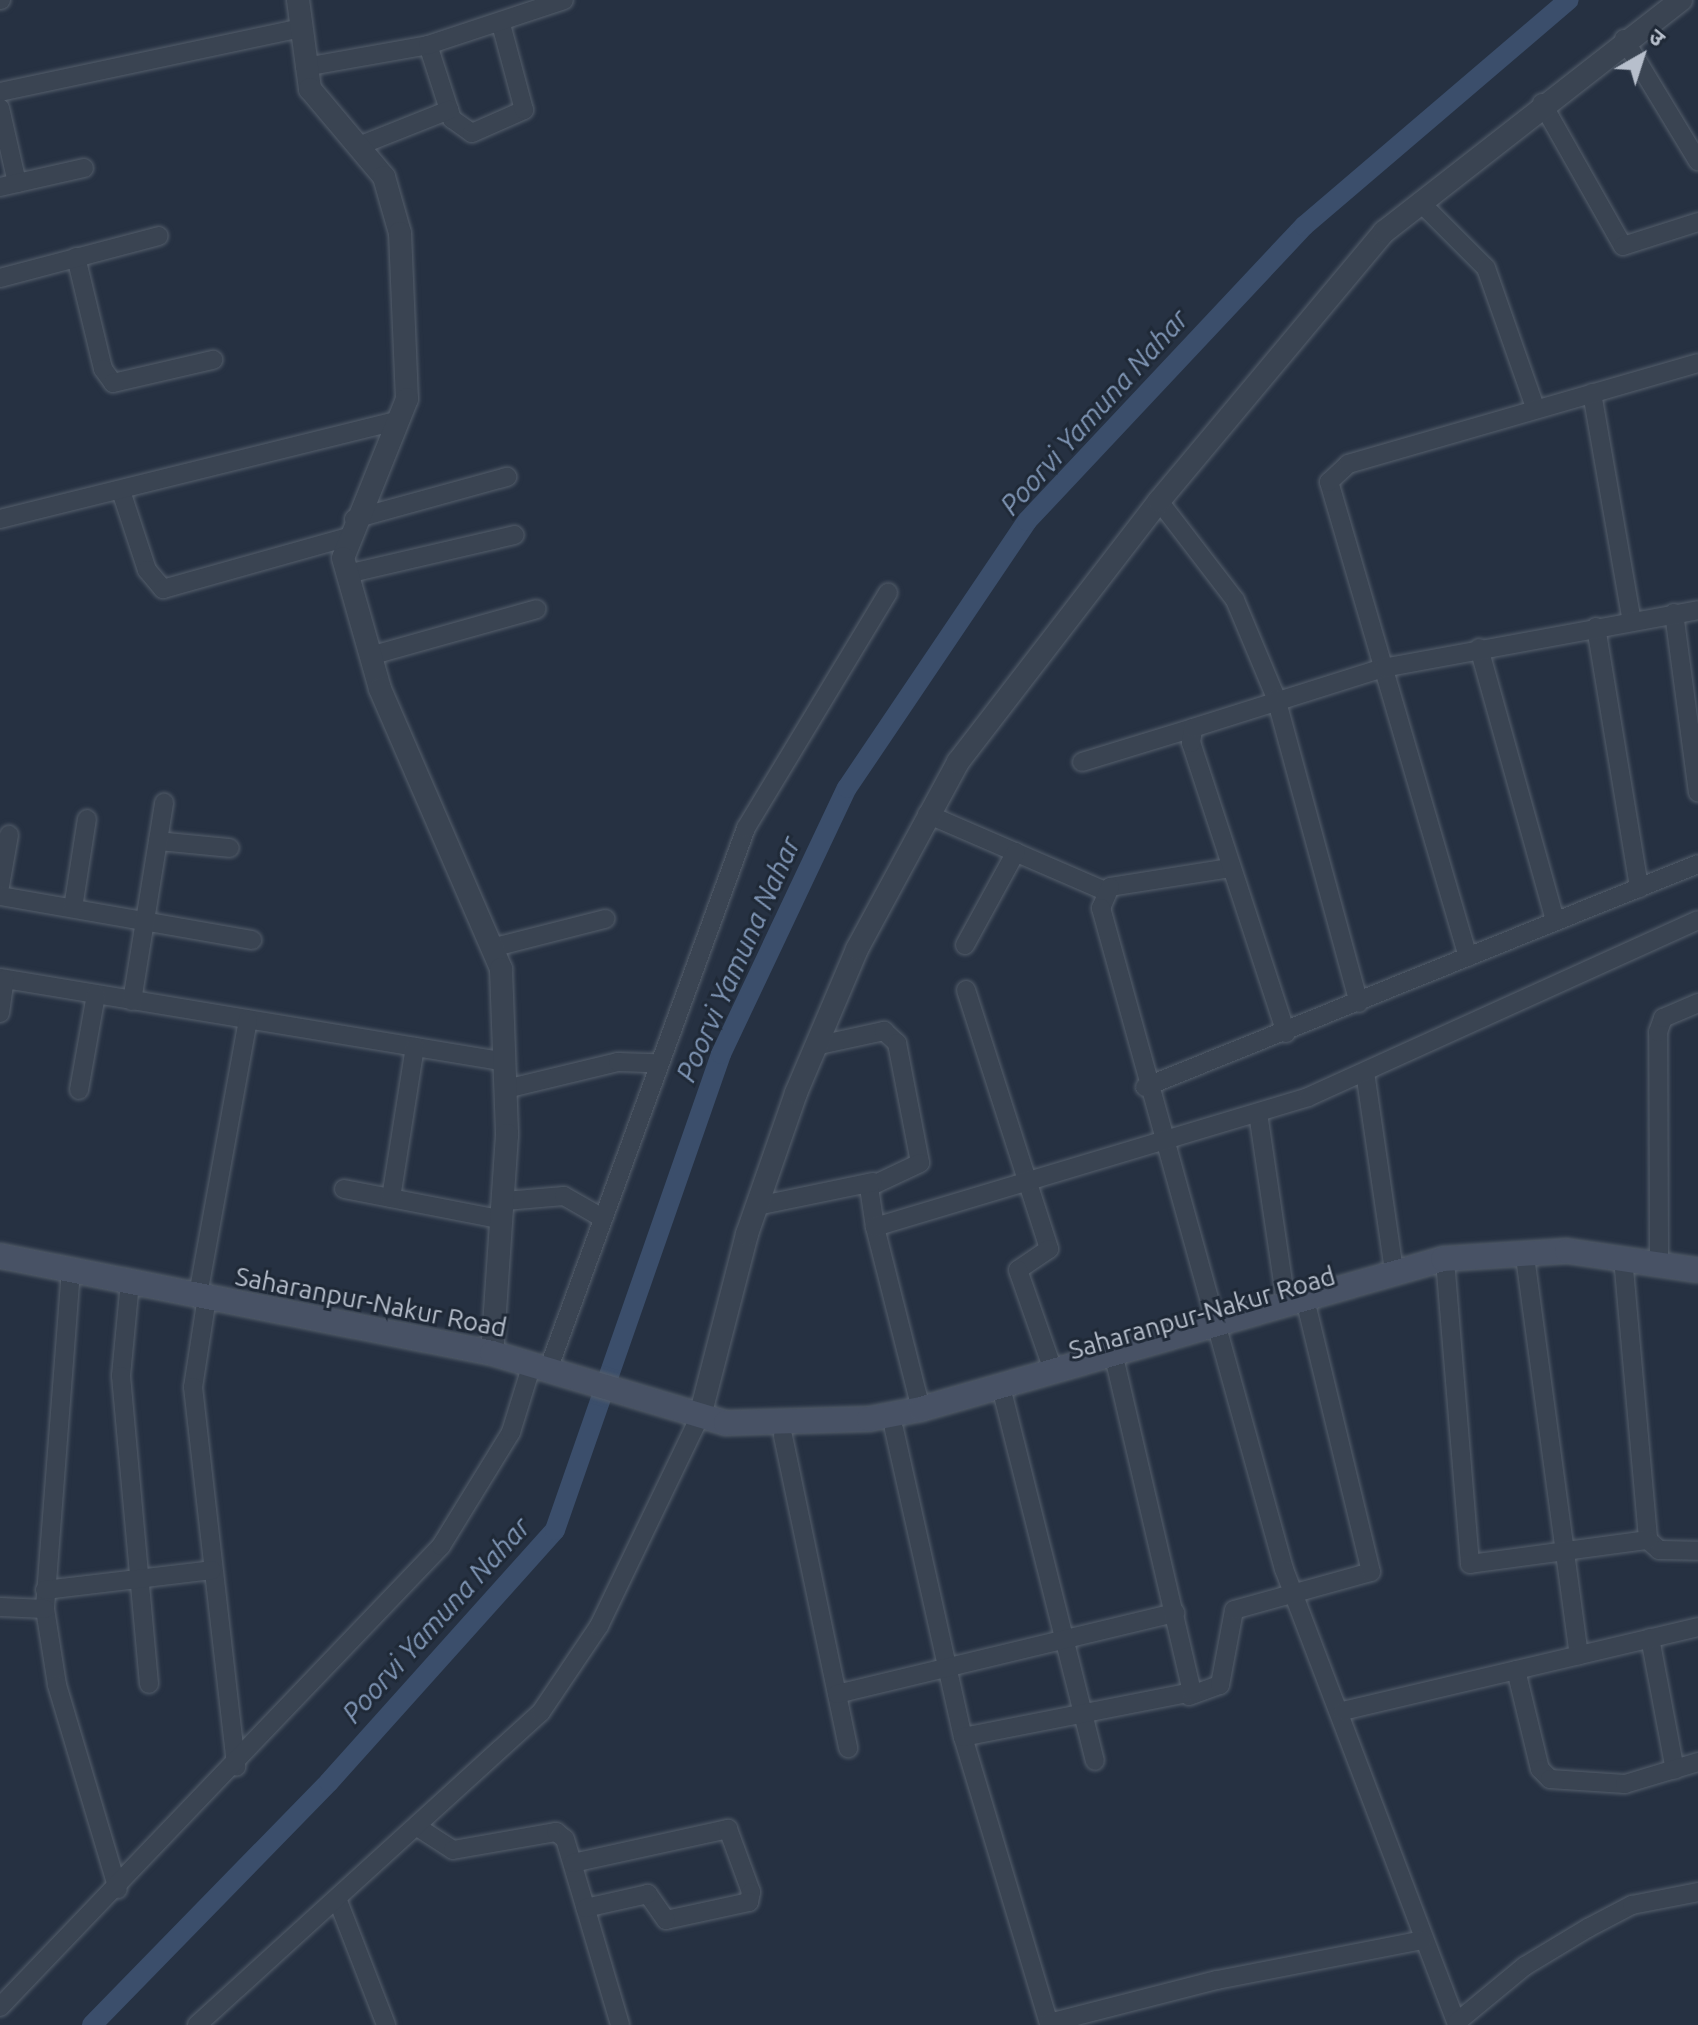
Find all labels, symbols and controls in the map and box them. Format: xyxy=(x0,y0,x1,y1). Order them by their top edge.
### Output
north arrow xyxy=(1602,16,1682,96)
text: उ xyxy=(1645,23,1670,51)
water label: Poorvi Yamuna Nahar xyxy=(993,302,1195,522)
water label: Poorvi Yamuna Nahar xyxy=(669,831,807,1087)
street label: Saharanpur-Nakur Road xyxy=(233,1260,509,1344)
street label: Saharanpur-Nakur Road xyxy=(1065,1260,1339,1366)
water label: Poorvi Yamuna Nahar xyxy=(335,1510,537,1730)

